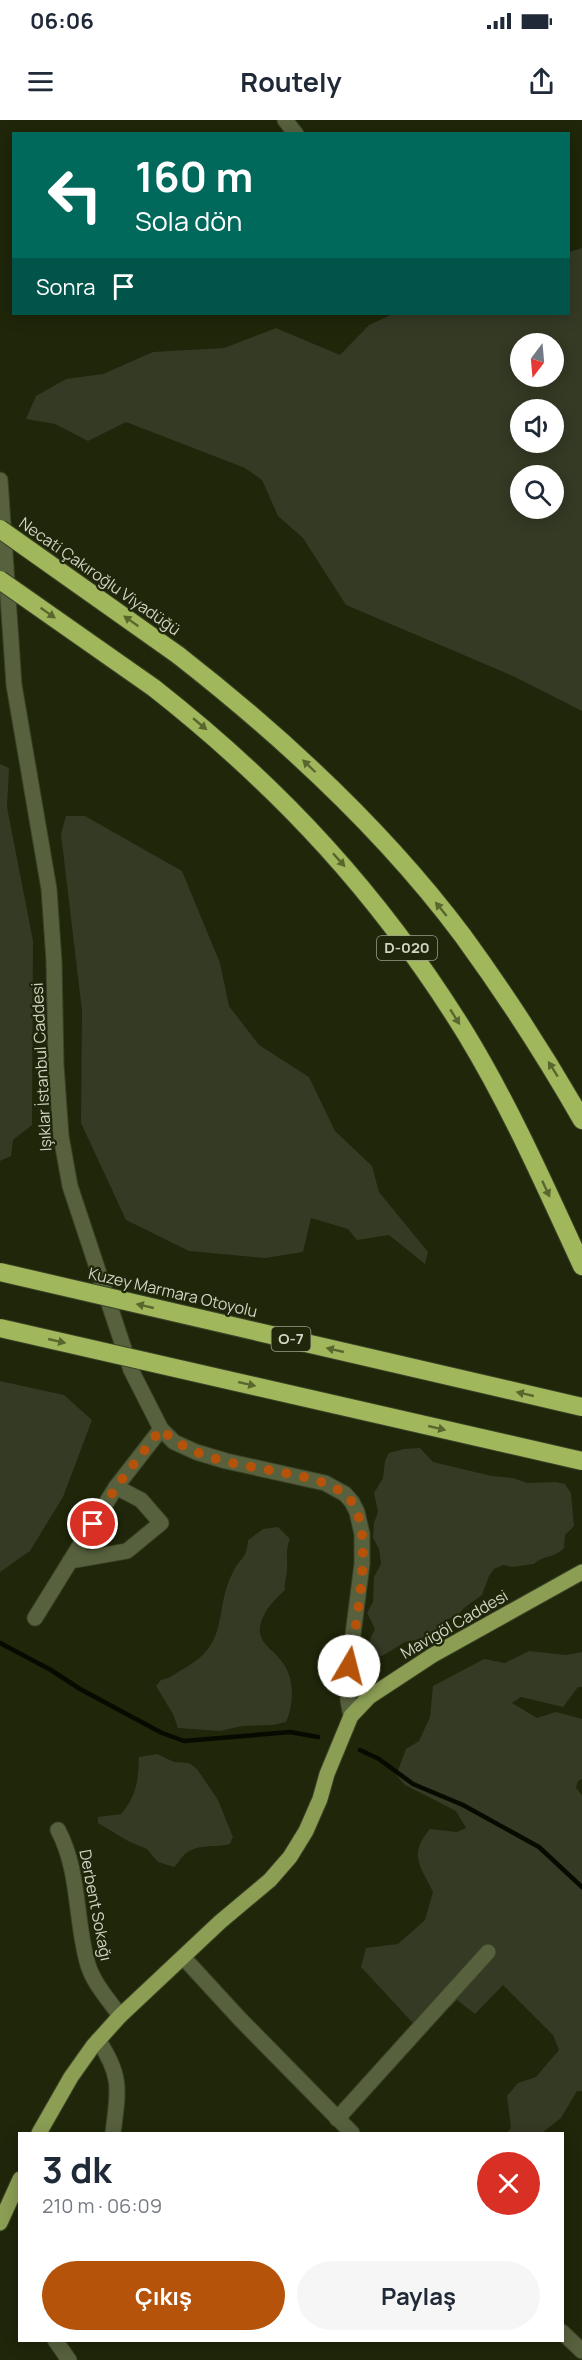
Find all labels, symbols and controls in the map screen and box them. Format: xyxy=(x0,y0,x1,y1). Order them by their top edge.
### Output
text: 06:06 xyxy=(30,6,94,36)
text: Routely xyxy=(240,63,342,100)
icon: menu xyxy=(24,65,57,98)
icon: share xyxy=(525,65,558,98)
text: 160 m xyxy=(135,147,253,205)
icon: left xyxy=(36,156,114,234)
text: Sola dön xyxy=(135,202,242,239)
icon: arrive xyxy=(107,270,140,303)
text: Sonra xyxy=(36,272,95,302)
north arrow xyxy=(510,333,564,387)
map controls xyxy=(510,333,564,519)
button: sound xyxy=(510,399,564,453)
button: search xyxy=(510,465,564,519)
street label: Necati Çakıroğlu Viyadüğü xyxy=(15,512,185,640)
one-way arrow xyxy=(40,607,56,618)
one-way arrow xyxy=(123,615,139,627)
one-way arrow xyxy=(192,717,207,730)
one-way arrow xyxy=(302,759,317,773)
one-way arrow xyxy=(332,852,345,867)
one-way arrow xyxy=(436,902,448,917)
road number: D-020 xyxy=(377,936,437,960)
street label: Işıklar İstanbul Caddesi xyxy=(26,982,56,1152)
one-way arrow xyxy=(449,1009,460,1025)
one-way arrow xyxy=(547,1061,558,1077)
one-way arrow xyxy=(542,1181,551,1198)
street label: Kuzey Marmara Otoyolu xyxy=(86,1262,260,1322)
one-way arrow xyxy=(136,1300,154,1310)
road number: O-7 xyxy=(272,1327,310,1351)
one-way arrow xyxy=(48,1336,66,1346)
one-way arrow xyxy=(326,1344,344,1354)
one-way arrow xyxy=(238,1380,256,1390)
one-way arrow xyxy=(516,1388,534,1398)
one-way arrow xyxy=(428,1424,447,1433)
pin xyxy=(67,1498,118,1549)
icon: arrive xyxy=(76,1507,109,1540)
street label: Mavigöl Caddesi xyxy=(396,1584,512,1664)
position arrow xyxy=(317,1634,381,1698)
street label: Derbent Sokağı xyxy=(74,1847,118,1963)
text: 3 dk xyxy=(42,2145,112,2194)
button: close xyxy=(477,2152,540,2215)
text: 210 m · 06:09 xyxy=(42,2192,162,2219)
button: Çıkış xyxy=(42,2261,285,2330)
button: Paylaş xyxy=(297,2261,540,2330)

